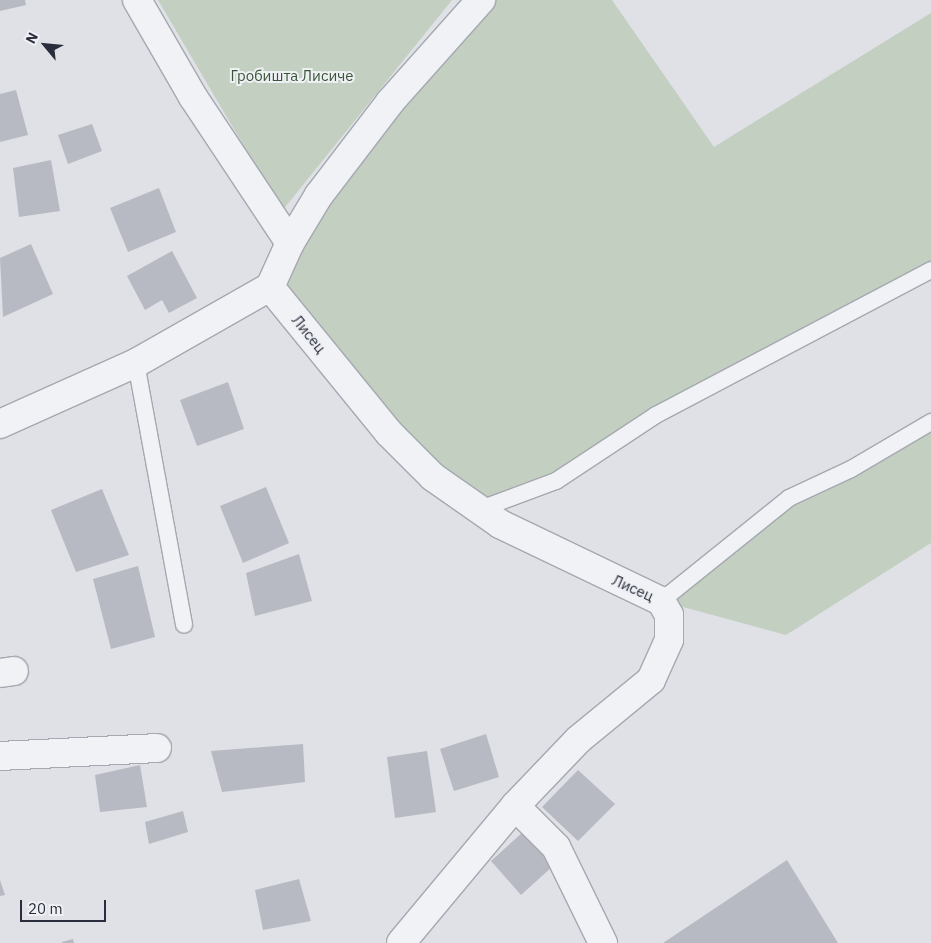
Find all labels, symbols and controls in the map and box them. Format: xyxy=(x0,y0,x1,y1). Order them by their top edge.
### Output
north arrow xyxy=(20,20,70,70)
text: N xyxy=(21,29,42,47)
park label: Гробишта Лисиче xyxy=(230,67,354,85)
street label: Лисец xyxy=(288,311,330,357)
street label: Лисец xyxy=(609,571,657,605)
scale bar xyxy=(22,890,109,922)
text: 20 m xyxy=(28,899,63,918)

